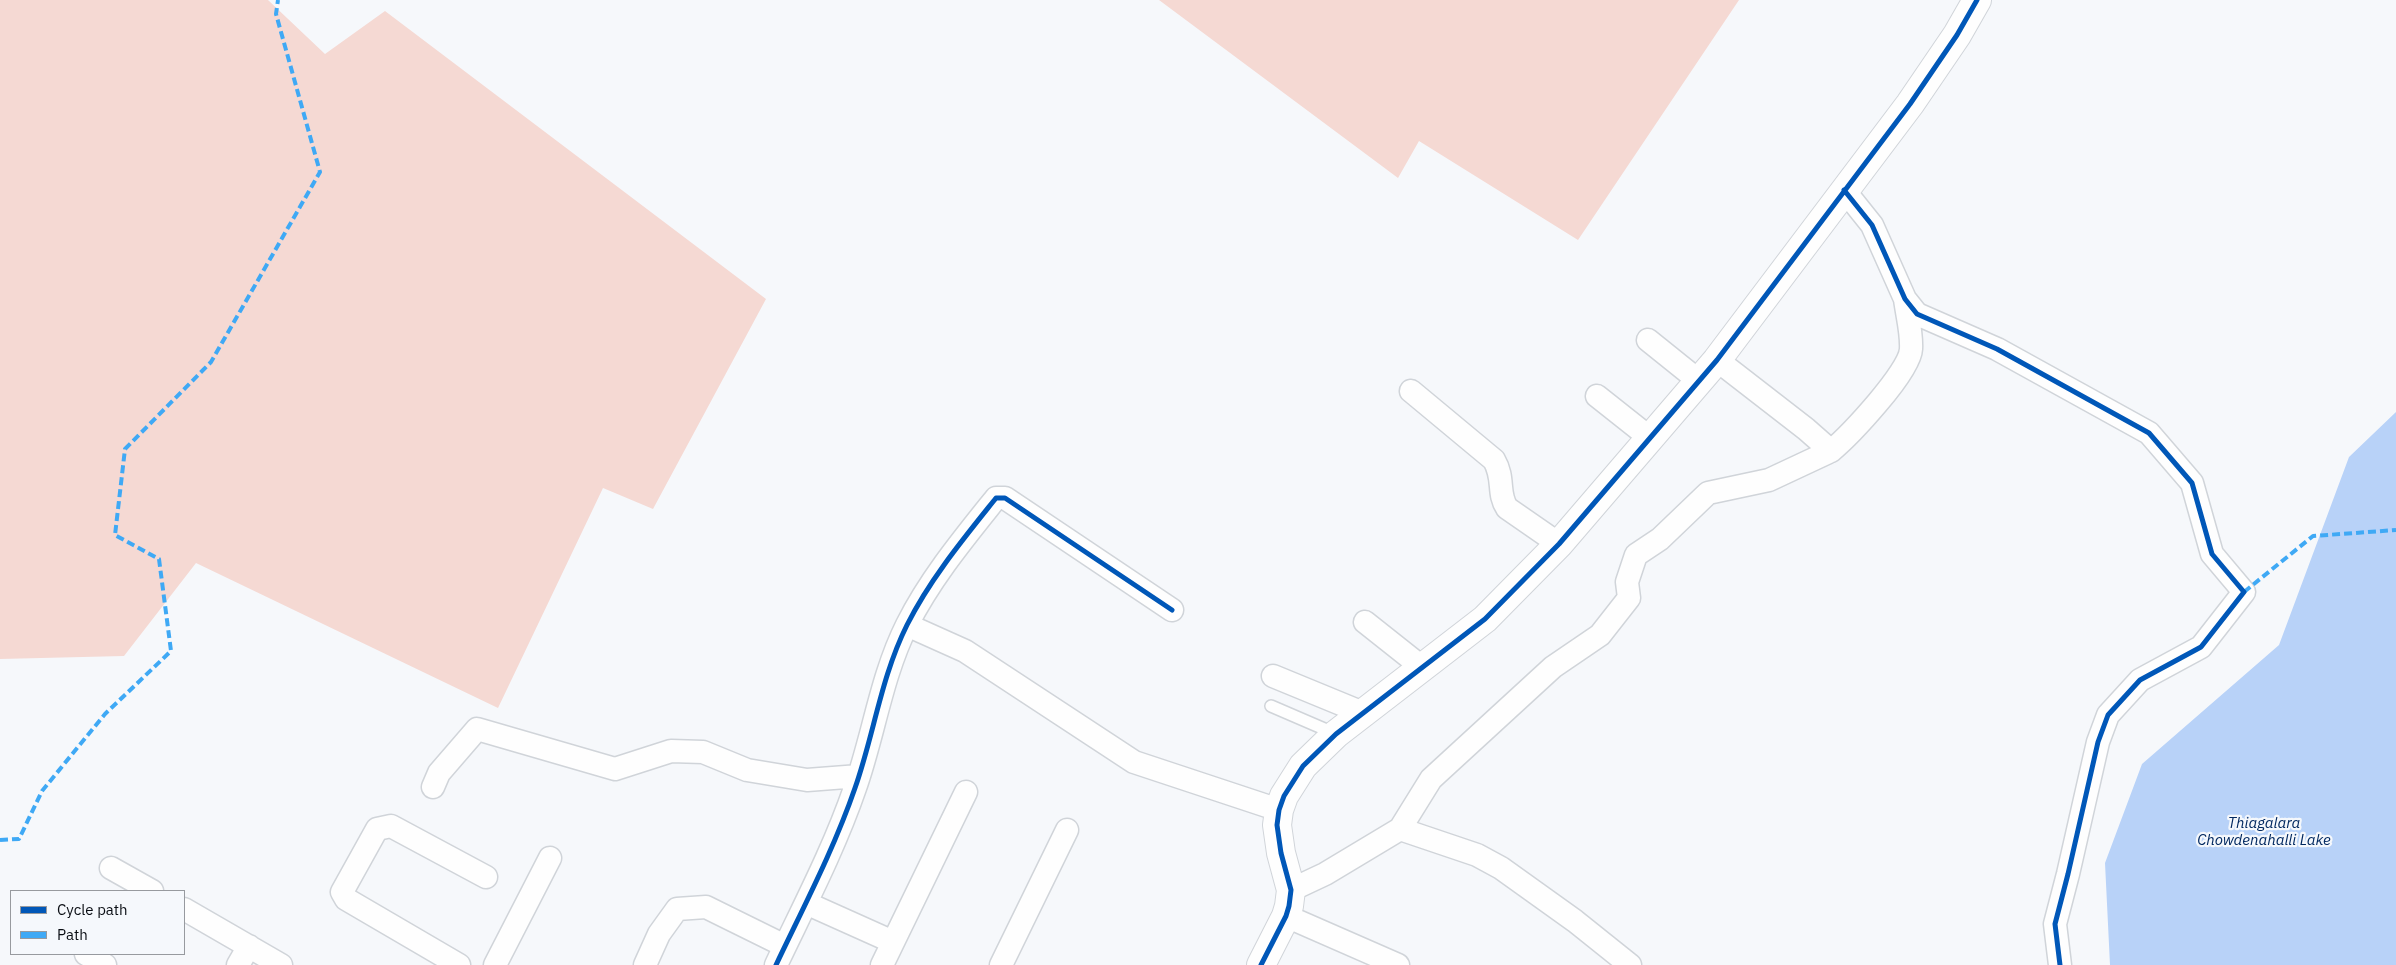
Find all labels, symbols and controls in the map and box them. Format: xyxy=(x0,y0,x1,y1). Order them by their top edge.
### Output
water label: Thiagalara Chowdenahalli Lake xyxy=(2197,815,2331,850)
legend xyxy=(10,890,185,955)
text: Cycle path xyxy=(57,900,128,919)
text: Path xyxy=(57,925,88,944)

